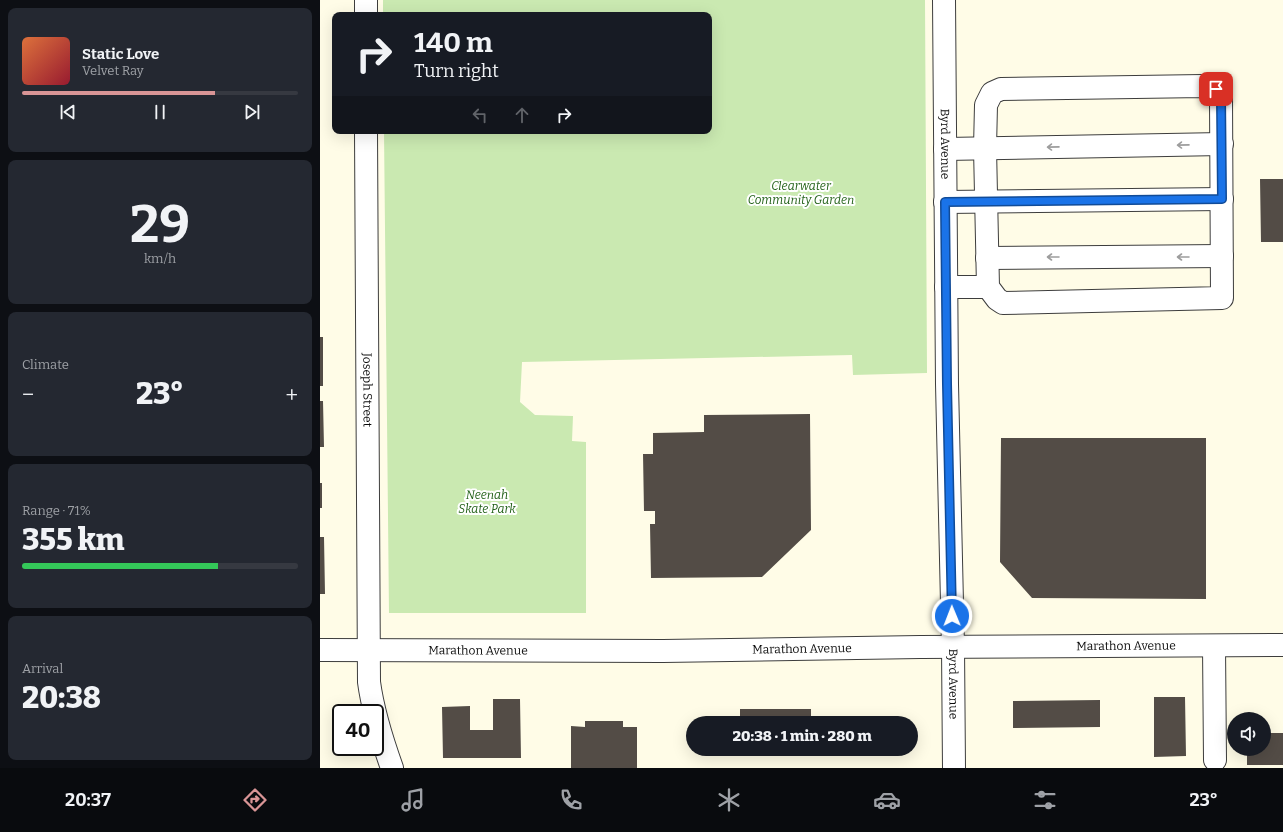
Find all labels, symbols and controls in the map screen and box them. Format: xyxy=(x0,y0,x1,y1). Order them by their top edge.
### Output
text: 140 m xyxy=(414,26,493,59)
icon: right xyxy=(348,28,400,80)
text: Static Love xyxy=(82,45,159,63)
text: Turn right xyxy=(414,60,499,82)
text: Velvet Ray xyxy=(82,63,144,78)
pin xyxy=(1199,72,1233,106)
icon: arrive xyxy=(1205,78,1227,100)
icon: previous xyxy=(57,101,79,123)
icon: pause xyxy=(149,101,171,123)
icon: next xyxy=(241,101,263,123)
icon: left xyxy=(469,104,491,126)
icon: ahead xyxy=(511,104,533,126)
icon: right xyxy=(553,104,575,126)
street label: Byrd Avenue xyxy=(938,109,952,179)
one-way arrow xyxy=(1177,141,1190,149)
one-way arrow xyxy=(1047,143,1060,151)
park label: Clearwater Community Garden xyxy=(748,179,854,207)
text: 29 xyxy=(130,193,190,256)
text: km/h xyxy=(144,251,176,266)
one-way arrow xyxy=(1047,253,1060,261)
one-way arrow xyxy=(1177,253,1190,261)
street label: Joseph Street xyxy=(360,352,375,428)
text: Climate xyxy=(22,357,69,372)
text: 23° xyxy=(136,376,184,412)
text: − xyxy=(22,381,34,408)
text: + xyxy=(285,381,298,408)
park label: Neenah Skate Park xyxy=(458,488,516,516)
text: Range · 71% xyxy=(22,503,91,518)
text: 355 km xyxy=(22,522,124,558)
position arrow xyxy=(931,595,973,637)
street label: Marathon Avenue xyxy=(1076,639,1176,653)
street label: Marathon Avenue xyxy=(752,641,852,657)
street label: Marathon Avenue xyxy=(428,643,528,658)
street label: Byrd Avenue xyxy=(946,649,961,719)
text: Arrival xyxy=(22,661,63,676)
text: 20:38 xyxy=(22,680,101,716)
speed limit sign: 40 xyxy=(332,704,384,756)
map controls xyxy=(1227,712,1271,756)
button: sound xyxy=(1227,712,1271,756)
text: 20:38 · 1 min · 280 m xyxy=(732,727,872,745)
icon: directions xyxy=(241,786,269,814)
icon: music xyxy=(399,786,427,814)
icon: phone xyxy=(557,786,585,814)
icon: climate xyxy=(715,786,743,814)
icon: car xyxy=(873,786,901,814)
icon: filters xyxy=(1031,786,1059,814)
text: 20:37 xyxy=(65,789,111,811)
text: 23° xyxy=(1189,789,1218,811)

